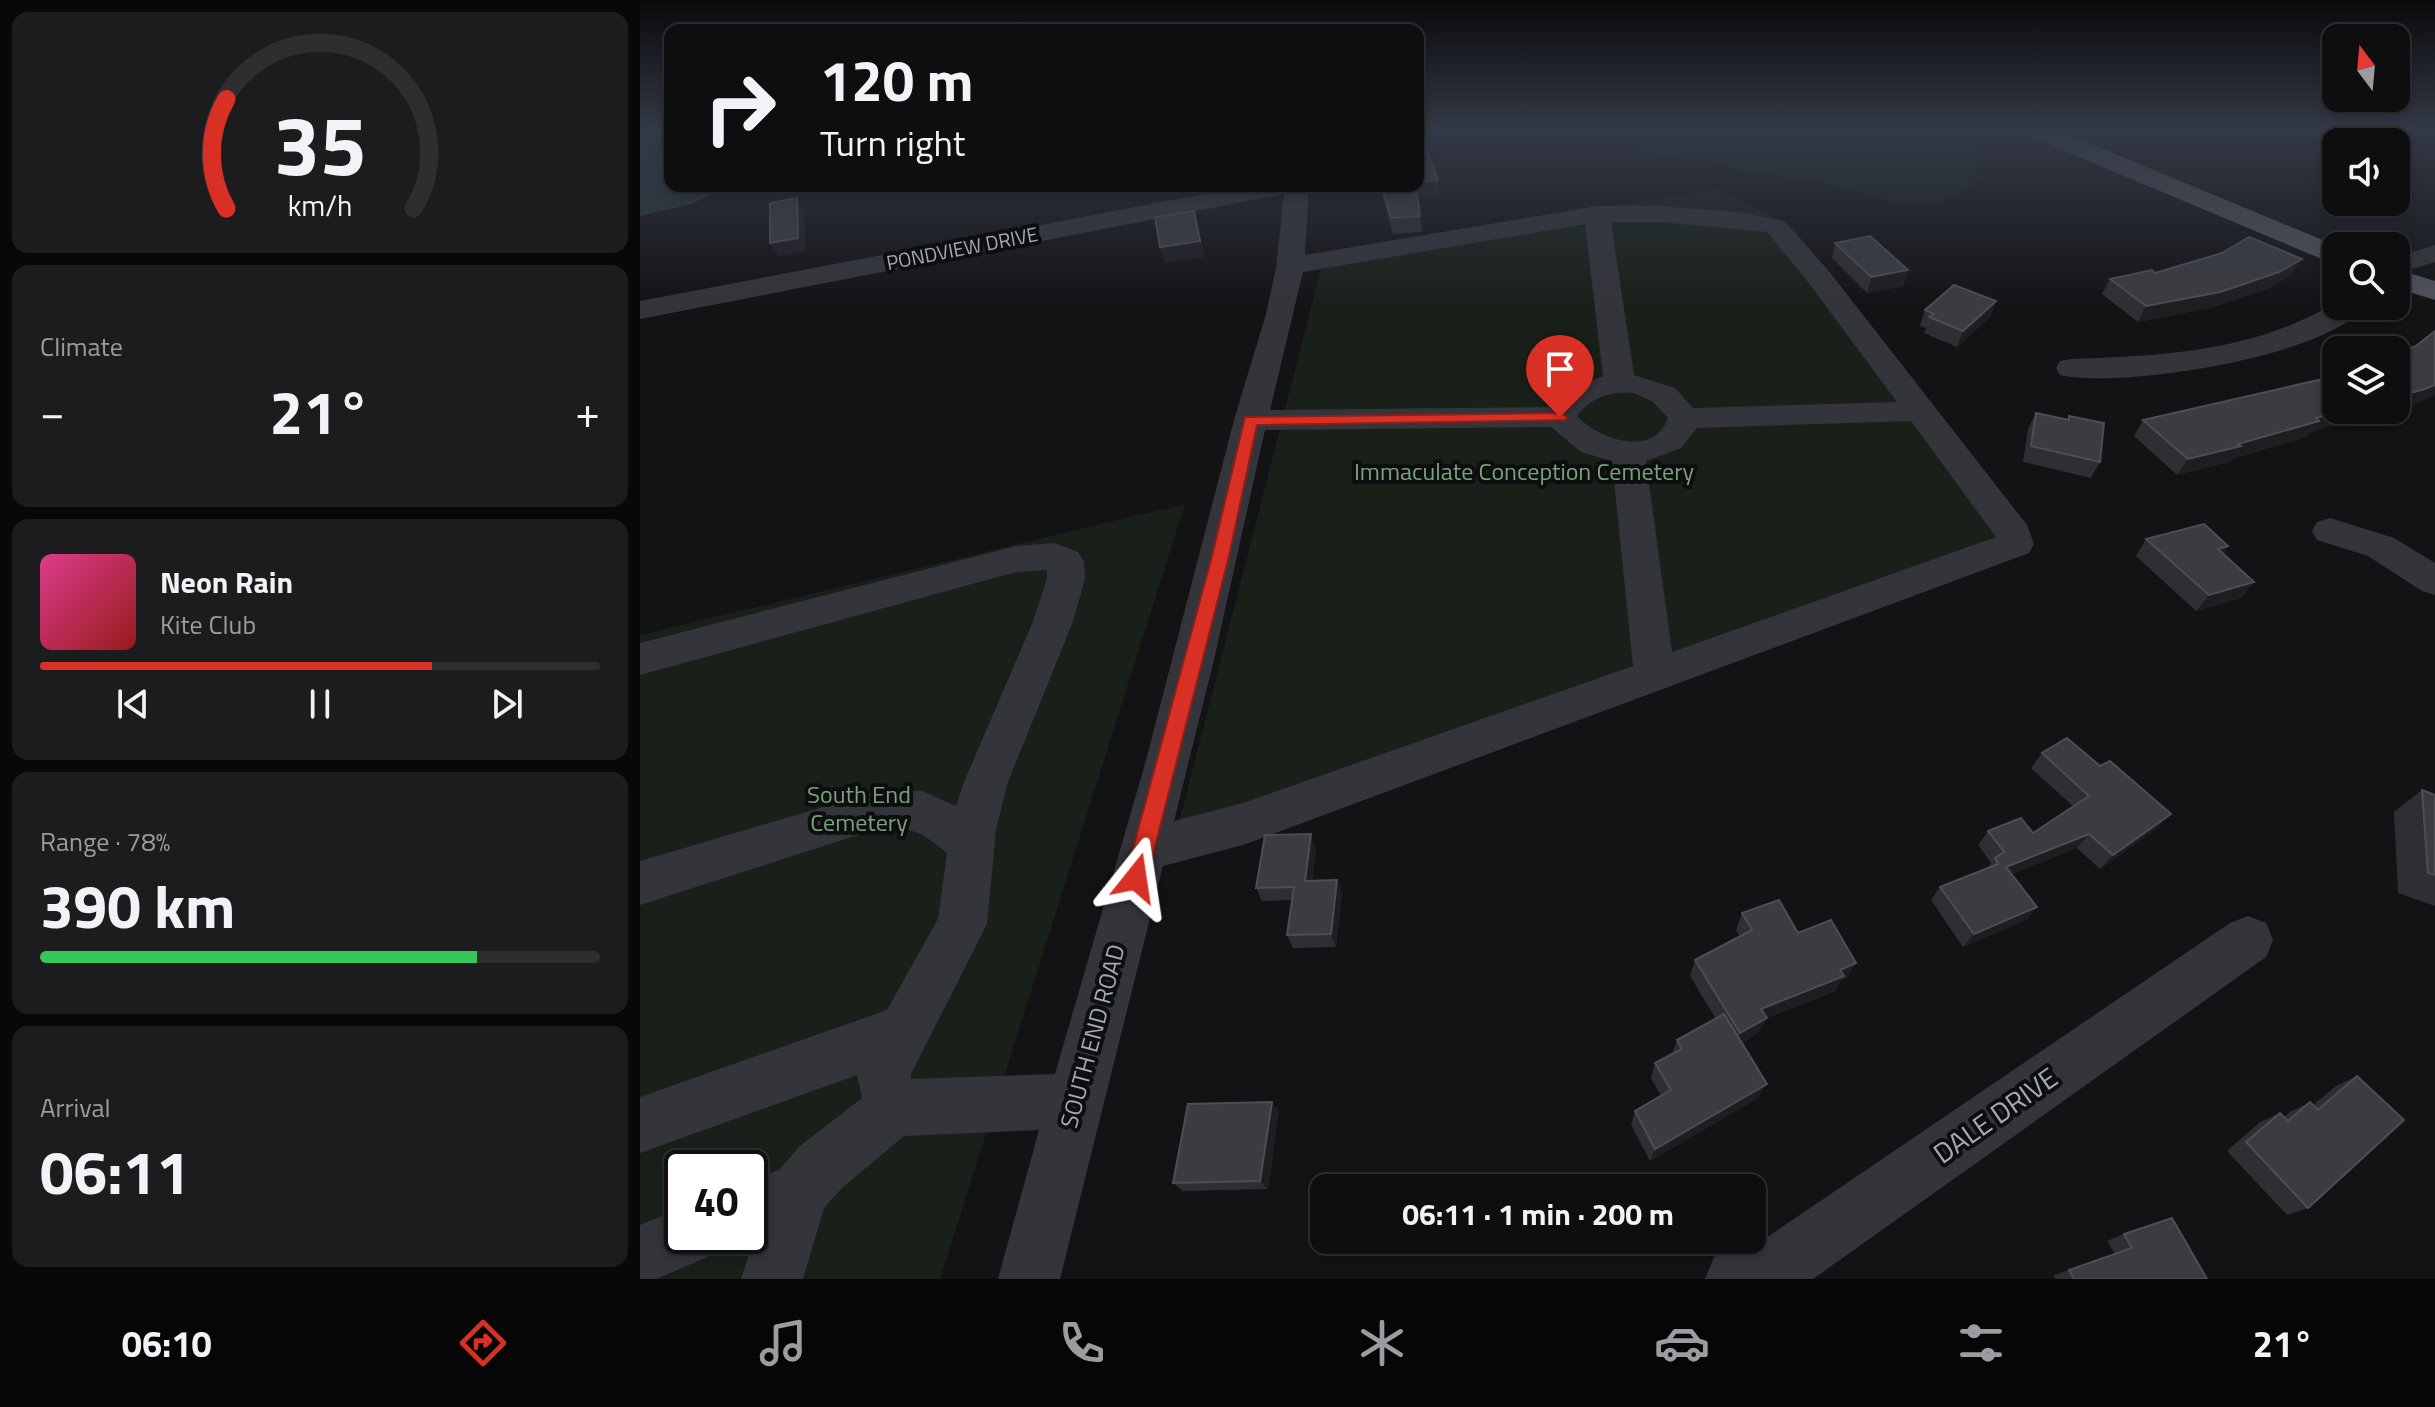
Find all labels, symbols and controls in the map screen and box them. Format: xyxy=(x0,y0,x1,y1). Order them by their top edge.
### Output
north arrow xyxy=(2322,24,2410,112)
map controls xyxy=(2322,24,2410,424)
text: 120 m xyxy=(820,38,973,123)
icon: right xyxy=(688,56,792,160)
text: 35 xyxy=(273,80,367,206)
text: Turn right xyxy=(820,115,965,170)
button: sound xyxy=(2322,128,2410,216)
text: km/h xyxy=(288,184,352,227)
street label: PONDVIEW DRIVE xyxy=(884,218,1040,278)
button: search xyxy=(2322,232,2410,320)
text: Climate xyxy=(40,327,123,366)
pin xyxy=(1526,335,1594,417)
button: layers xyxy=(2322,336,2410,424)
icon: arrive xyxy=(1538,347,1582,391)
text: 21° xyxy=(270,366,370,457)
text: − xyxy=(40,378,65,445)
text: + xyxy=(575,378,600,445)
park label: Immaculate Conception Cemetery xyxy=(1354,453,1694,489)
text: Neon Rain xyxy=(160,559,293,605)
text: Kite Club xyxy=(160,605,256,644)
icon: previous xyxy=(111,682,155,726)
icon: pause xyxy=(298,682,342,726)
icon: next xyxy=(485,682,529,726)
park label: South End Cemetery xyxy=(807,776,911,840)
text: Range · 78% xyxy=(40,822,170,861)
position arrow xyxy=(1094,836,1178,920)
text: 390 km xyxy=(40,860,235,951)
street label: SOUTH END ROAD xyxy=(1050,940,1134,1132)
street label: DALE DRIVE xyxy=(1924,1056,2066,1174)
text: Arrival xyxy=(40,1088,111,1127)
text: 06:11 xyxy=(40,1126,190,1217)
speed limit sign: 40 xyxy=(664,1150,768,1254)
text: 06:11 · 1 min · 200 m xyxy=(1402,1191,1674,1237)
icon: directions xyxy=(455,1315,511,1371)
icon: music xyxy=(755,1315,811,1371)
icon: phone xyxy=(1054,1315,1110,1371)
icon: climate xyxy=(1354,1315,1410,1371)
icon: car xyxy=(1654,1315,1710,1371)
icon: filters xyxy=(1953,1315,2009,1371)
text: 06:10 xyxy=(122,1316,212,1371)
text: 21° xyxy=(2253,1316,2313,1371)

